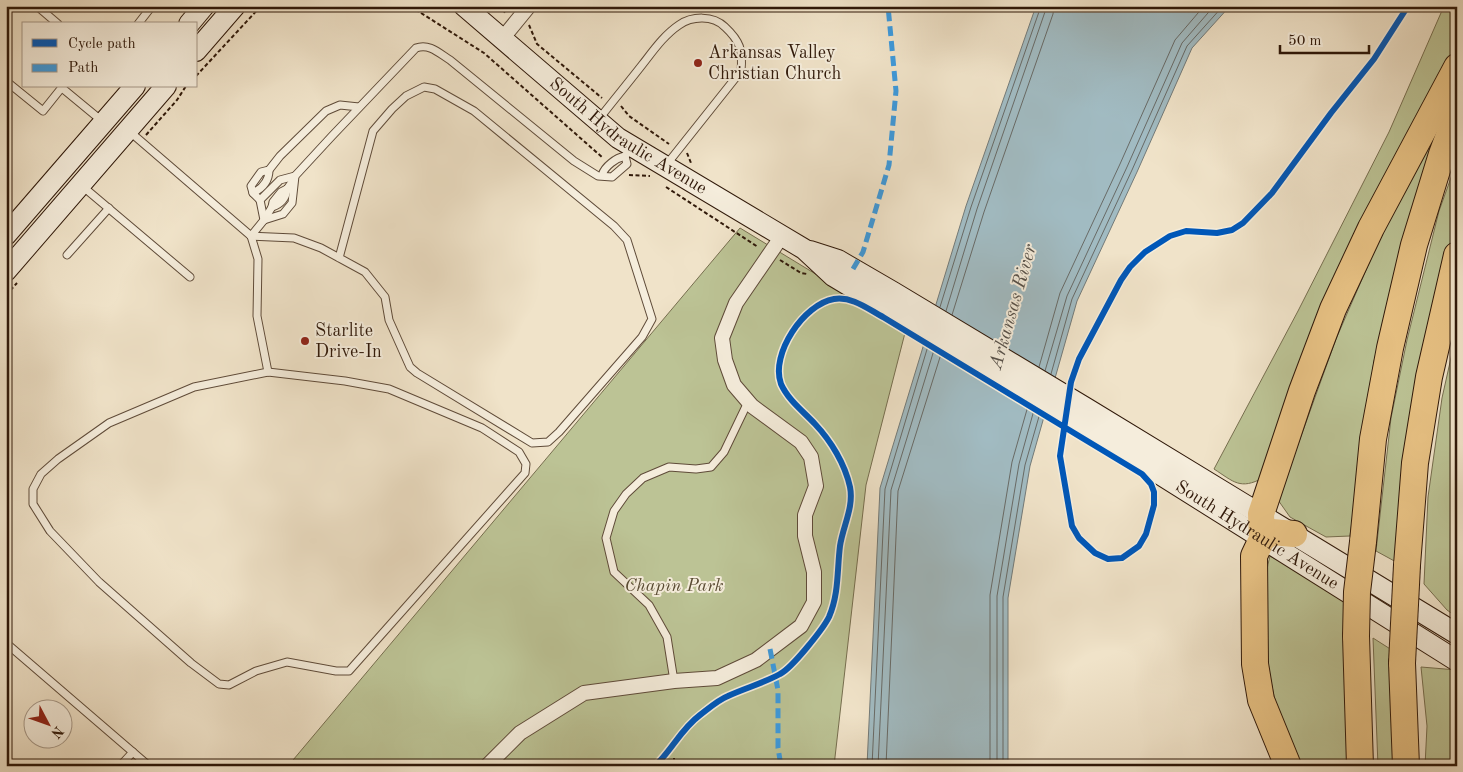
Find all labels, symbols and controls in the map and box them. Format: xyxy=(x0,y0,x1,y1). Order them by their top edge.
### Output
legend xyxy=(22,22,198,88)
scale bar xyxy=(1280,22,1369,54)
text: 50 m xyxy=(1288,34,1322,49)
text: Cycle path xyxy=(68,37,136,52)
place label: Arkansas Valley Christian Church xyxy=(708,44,841,83)
marker: Arkansas Valley Christian Church xyxy=(692,57,704,69)
text: Path xyxy=(68,61,98,76)
street label: South Hydraulic Avenue xyxy=(546,74,710,198)
water label: Arkansas River xyxy=(987,242,1041,372)
place label: Starlite Drive-In xyxy=(315,322,382,361)
marker: Starlite Drive-In xyxy=(299,335,311,347)
street label: South Hydraulic Avenue xyxy=(1172,477,1342,593)
park label: Chapin Park xyxy=(624,577,724,595)
north arrow xyxy=(22,700,72,750)
text: N xyxy=(48,723,66,741)

